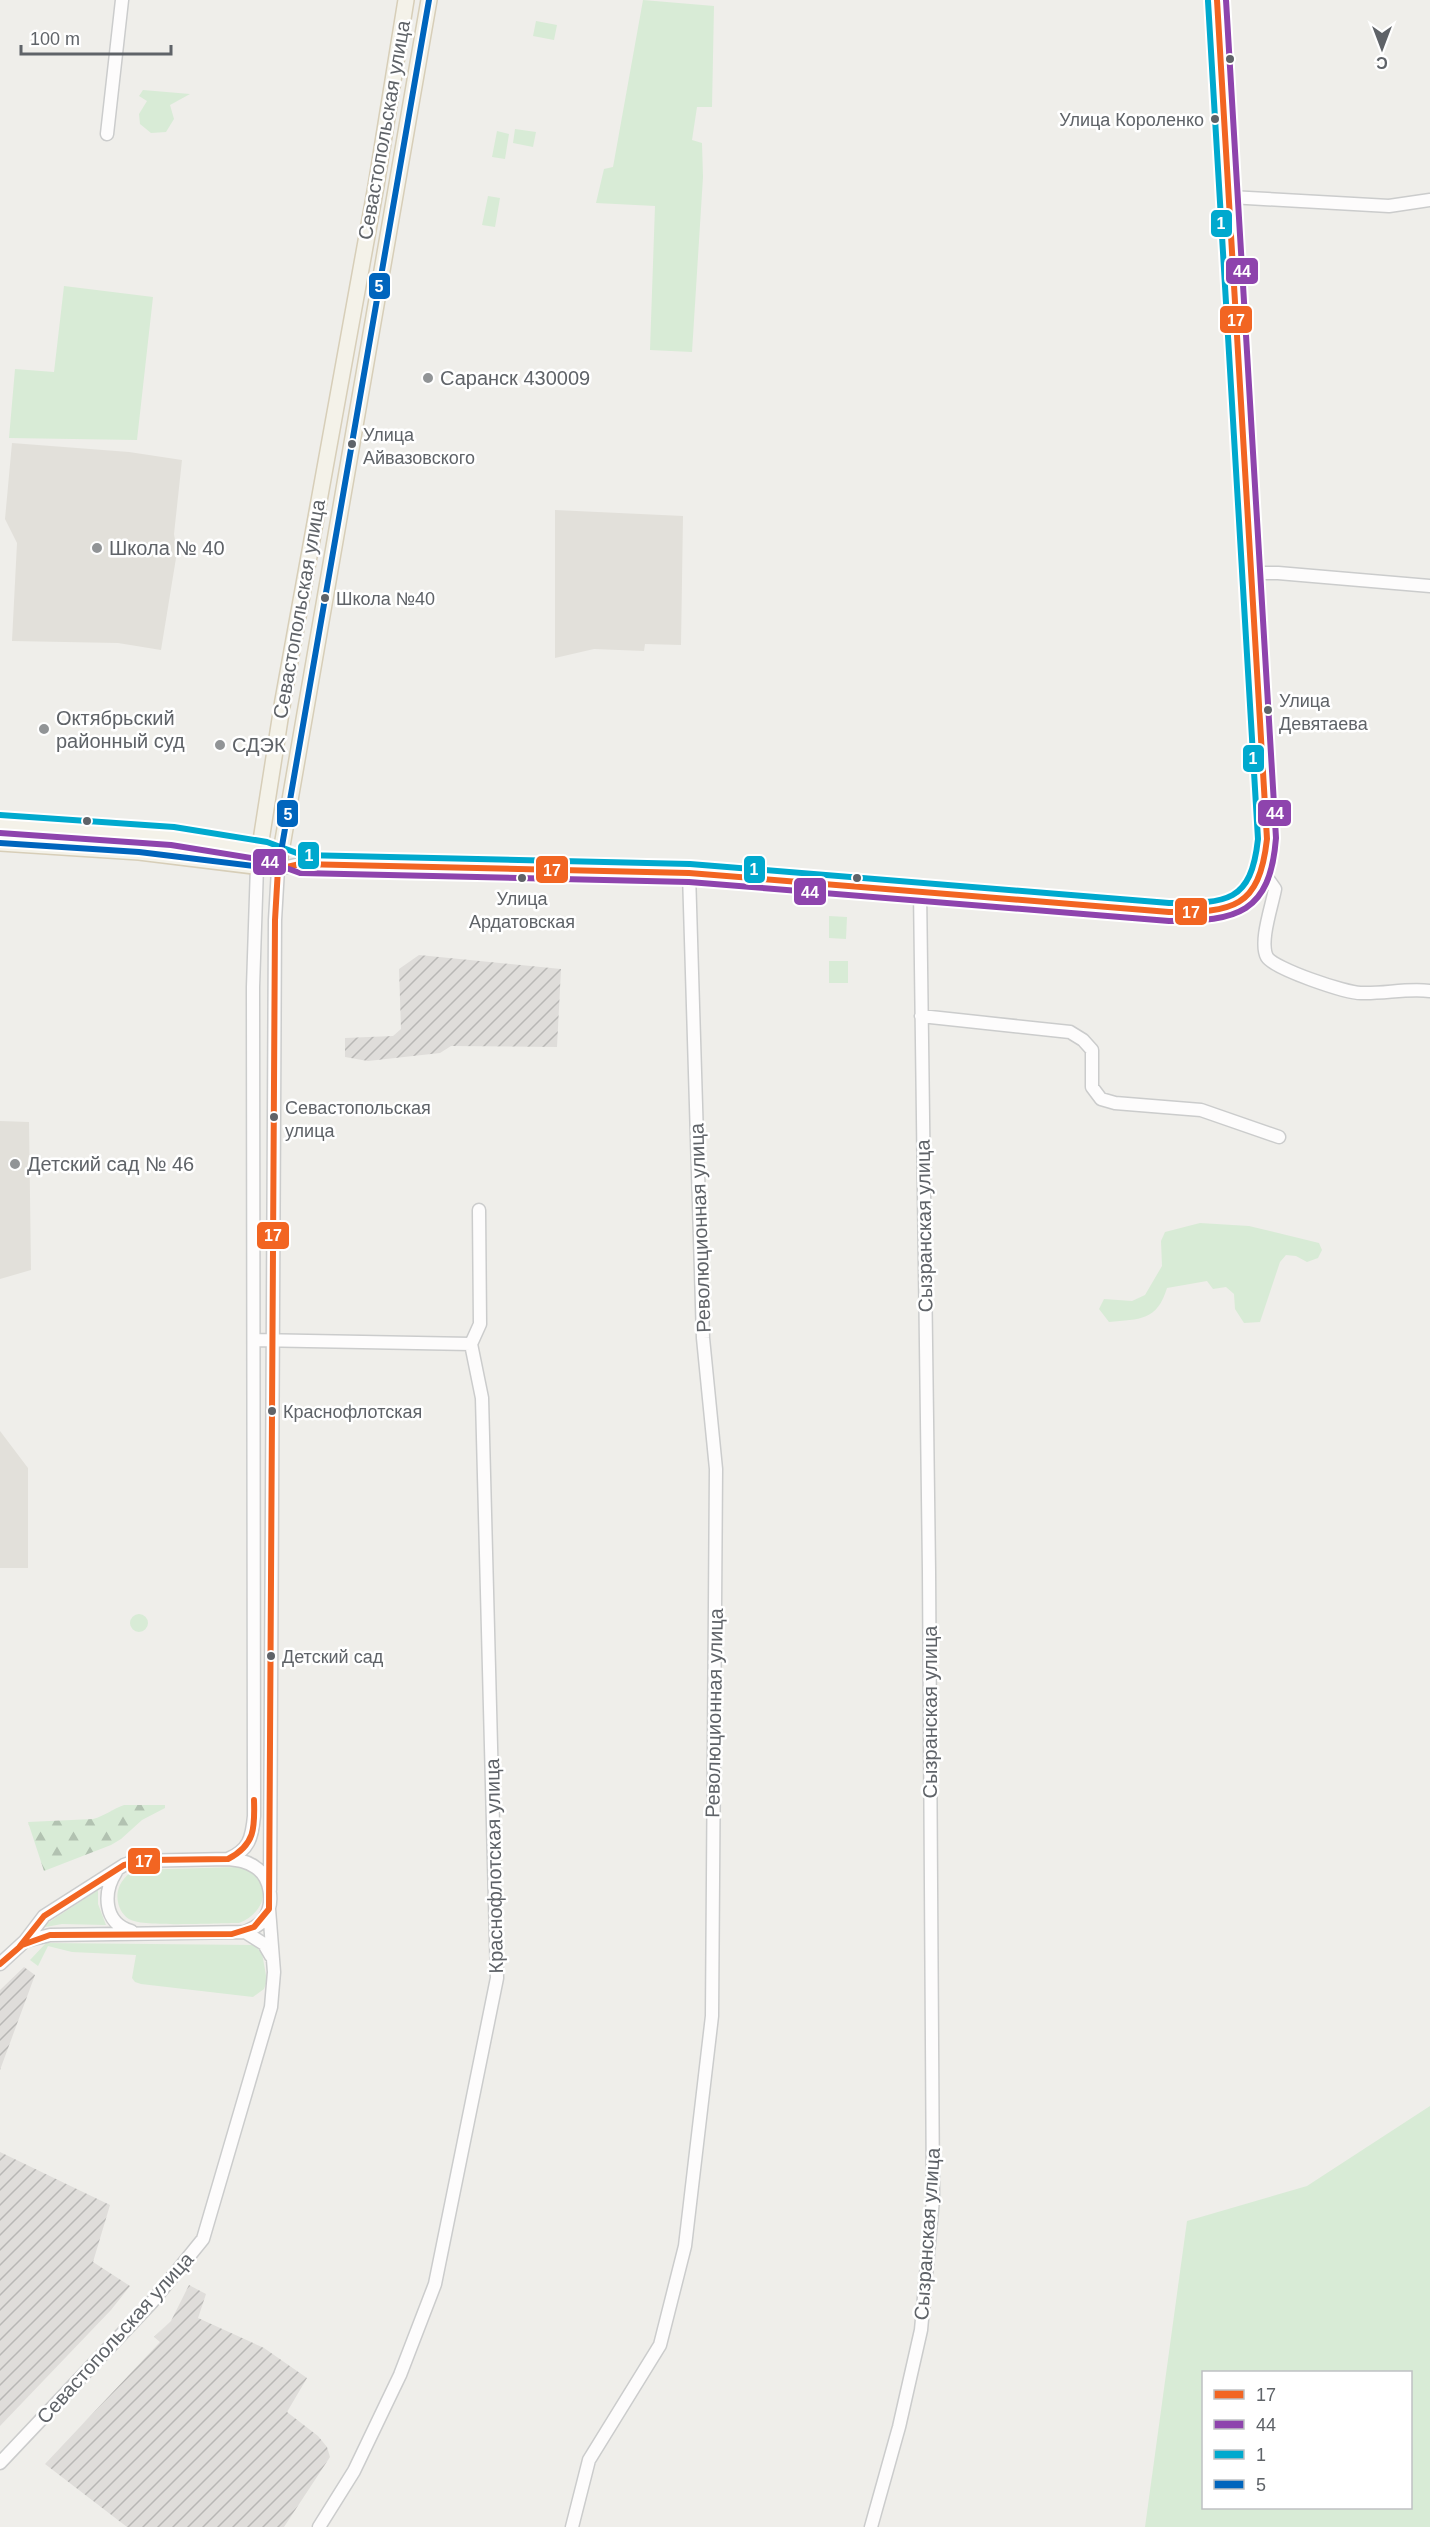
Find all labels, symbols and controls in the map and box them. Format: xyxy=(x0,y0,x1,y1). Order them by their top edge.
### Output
scale bar xyxy=(21,18,171,56)
street label: Севастопольская улица xyxy=(354,18,414,241)
north arrow xyxy=(1352,18,1412,78)
text: 100 m xyxy=(30,29,80,49)
unlabelled marker xyxy=(1224,53,1236,65)
text: С xyxy=(1376,54,1388,71)
place label: Улица Короленко xyxy=(1059,110,1204,130)
marker: Улица Короленко xyxy=(1209,113,1221,125)
line badge: 1 xyxy=(1210,209,1233,238)
text: 1 xyxy=(1217,215,1226,232)
line badge: 44 xyxy=(1225,257,1259,285)
text: 44 xyxy=(1233,263,1251,280)
line badge: 5 xyxy=(368,272,391,300)
text: 5 xyxy=(375,278,384,295)
line badge: 17 xyxy=(1219,305,1253,334)
text: 17 xyxy=(1227,312,1245,329)
place label: Саранск 430009 xyxy=(440,367,590,389)
marker: Саранск 430009 xyxy=(421,371,435,385)
place label: Улица Айвазовского xyxy=(363,425,475,468)
marker: Улица Айвазовского xyxy=(346,438,358,450)
street label: Севастопольская улица xyxy=(269,497,329,720)
place label: Школа № 40 xyxy=(109,537,225,559)
marker: Школа № 40 xyxy=(90,541,104,555)
place label: Школа №40 xyxy=(336,589,435,609)
marker: Школа №40 xyxy=(319,592,331,604)
place label: Улица Девятаева xyxy=(1279,691,1369,734)
marker: Улица Девятаева xyxy=(1262,704,1274,716)
place label: Октябрьский районный суд xyxy=(56,707,185,752)
marker: Октябрьский районный суд xyxy=(37,722,51,736)
place label: СДЭК xyxy=(232,734,286,756)
marker: СДЭК xyxy=(213,738,227,752)
line badge: 1 xyxy=(1242,744,1265,773)
text: 1 xyxy=(1249,750,1258,767)
line badge: 5 xyxy=(276,799,299,828)
line badge: 44 xyxy=(1257,799,1292,827)
text: 44 xyxy=(1266,805,1284,822)
text: 5 xyxy=(284,806,293,823)
unlabelled marker xyxy=(81,815,93,827)
line badge: 1 xyxy=(297,841,320,870)
text: 1 xyxy=(305,847,314,864)
line badge: 44 xyxy=(252,848,287,876)
text: 44 xyxy=(261,854,279,871)
line badge: 17 xyxy=(535,855,569,884)
line badge: 1 xyxy=(743,855,766,884)
text: 1 xyxy=(750,861,759,878)
text: 17 xyxy=(543,862,561,879)
marker: Улица Ардатовская xyxy=(516,872,528,884)
unlabelled marker xyxy=(851,872,863,884)
line badge: 44 xyxy=(793,877,827,906)
text: 44 xyxy=(801,884,819,901)
place label: Улица Ардатовская xyxy=(469,889,575,932)
line badge: 17 xyxy=(1174,897,1208,926)
text: 17 xyxy=(1182,904,1200,921)
place label: Севастопольская улица xyxy=(285,1098,431,1141)
marker: Севастопольская улица xyxy=(268,1111,280,1123)
street label: Революционная улица xyxy=(685,1122,715,1333)
street label: Сызранская улица xyxy=(911,1138,937,1313)
place label: Детский сад № 46 xyxy=(27,1153,194,1175)
marker: Детский сад № 46 xyxy=(8,1157,22,1171)
line badge: 17 xyxy=(256,1221,290,1250)
text: 17 xyxy=(264,1227,282,1244)
place label: Краснофлотская xyxy=(283,1402,422,1422)
marker: Краснофлотская xyxy=(266,1405,278,1417)
street label: Революционная улица xyxy=(701,1607,727,1818)
street label: Сызранская улица xyxy=(919,1625,941,1798)
place label: Детский сад xyxy=(282,1647,384,1667)
marker: Детский сад xyxy=(265,1650,277,1662)
street label: Краснофлотская улица xyxy=(481,1757,507,1974)
line badge: 17 xyxy=(127,1847,161,1875)
text: 17 xyxy=(135,1853,153,1870)
street label: Сызранская улица xyxy=(910,2146,944,2321)
street label: Севастопольская улица xyxy=(32,2247,198,2428)
legend xyxy=(1202,2371,1412,2509)
text: 17 xyxy=(1256,2385,1276,2405)
text: 44 xyxy=(1256,2415,1276,2435)
text: 1 xyxy=(1256,2445,1266,2465)
text: 5 xyxy=(1256,2475,1266,2495)

